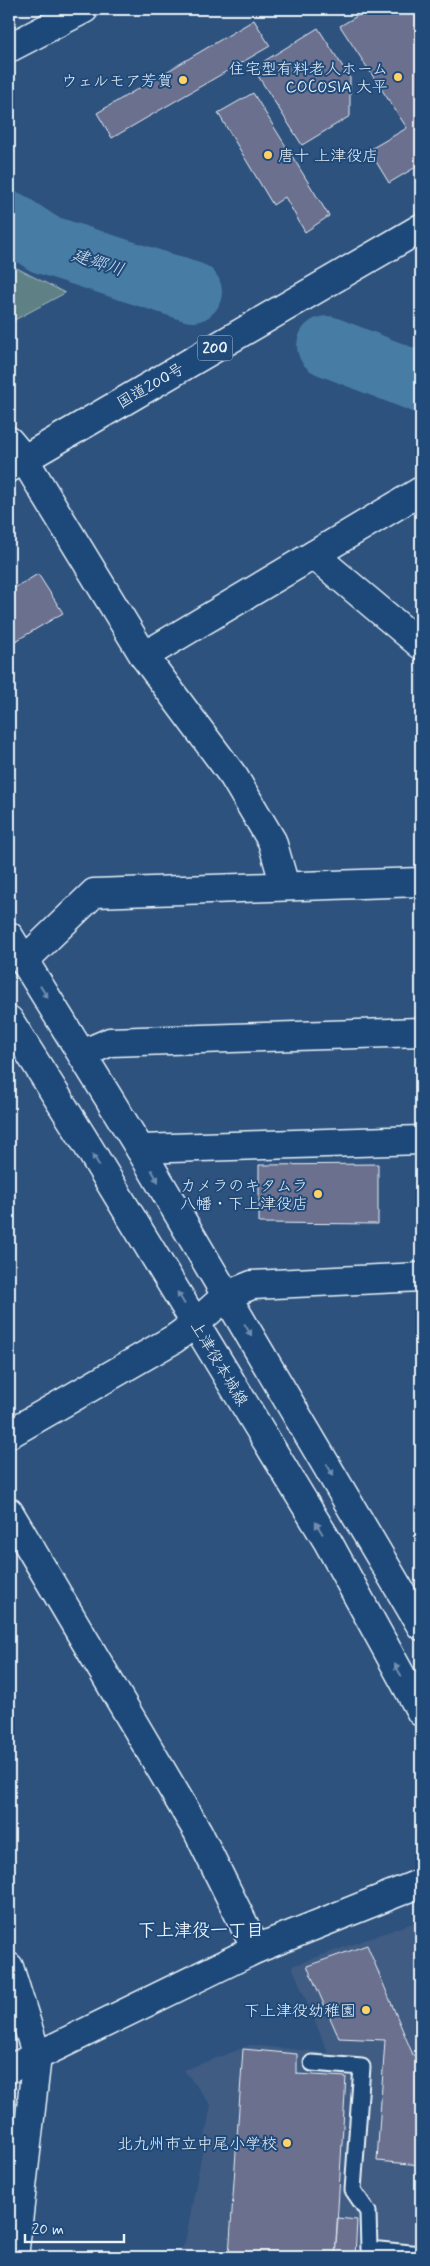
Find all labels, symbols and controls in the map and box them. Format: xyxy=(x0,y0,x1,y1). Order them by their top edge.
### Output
place label: 住宅型有料老人ホーム COCOSIA 大平 xyxy=(229,59,388,98)
place label: ウェルモア芳賀 xyxy=(61,71,173,92)
marker: 住宅型有料老人ホーム COCOSIA 大平 xyxy=(392,71,404,83)
marker: ウェルモア芳賀 xyxy=(177,74,189,86)
place label: 唐十 上津役店 xyxy=(278,146,378,167)
marker: 唐十 上津役店 xyxy=(262,149,274,161)
water label: 建郷川 xyxy=(68,243,127,283)
road number: 200 xyxy=(198,336,232,360)
street label: 国道200号 xyxy=(113,359,188,414)
one-way arrow xyxy=(39,985,49,998)
one-way arrow xyxy=(92,1153,101,1166)
one-way arrow xyxy=(151,1169,160,1182)
place label: カメラのキタムラ 八幡・下上津役店 xyxy=(180,1176,308,1215)
marker: カメラのキタムラ 八幡・下上津役店 xyxy=(312,1188,324,1200)
one-way arrow xyxy=(176,1292,185,1305)
street label: 上津役本城線 xyxy=(185,1317,252,1410)
one-way arrow xyxy=(243,1324,252,1337)
one-way arrow xyxy=(325,1464,334,1477)
one-way arrow xyxy=(314,1521,323,1534)
one-way arrow xyxy=(394,1662,402,1677)
district label: 下上津役一丁目 xyxy=(138,1919,264,1943)
place label: 下上津役幼稚園 xyxy=(244,2001,356,2022)
marker: 下上津役幼稚園 xyxy=(360,2004,372,2016)
place label: 北九州市立中尾小学校 xyxy=(117,2134,277,2155)
marker: 北九州市立中尾小学校 xyxy=(281,2137,293,2149)
scale bar xyxy=(25,2211,124,2243)
text: 20 m xyxy=(32,2220,64,2240)

